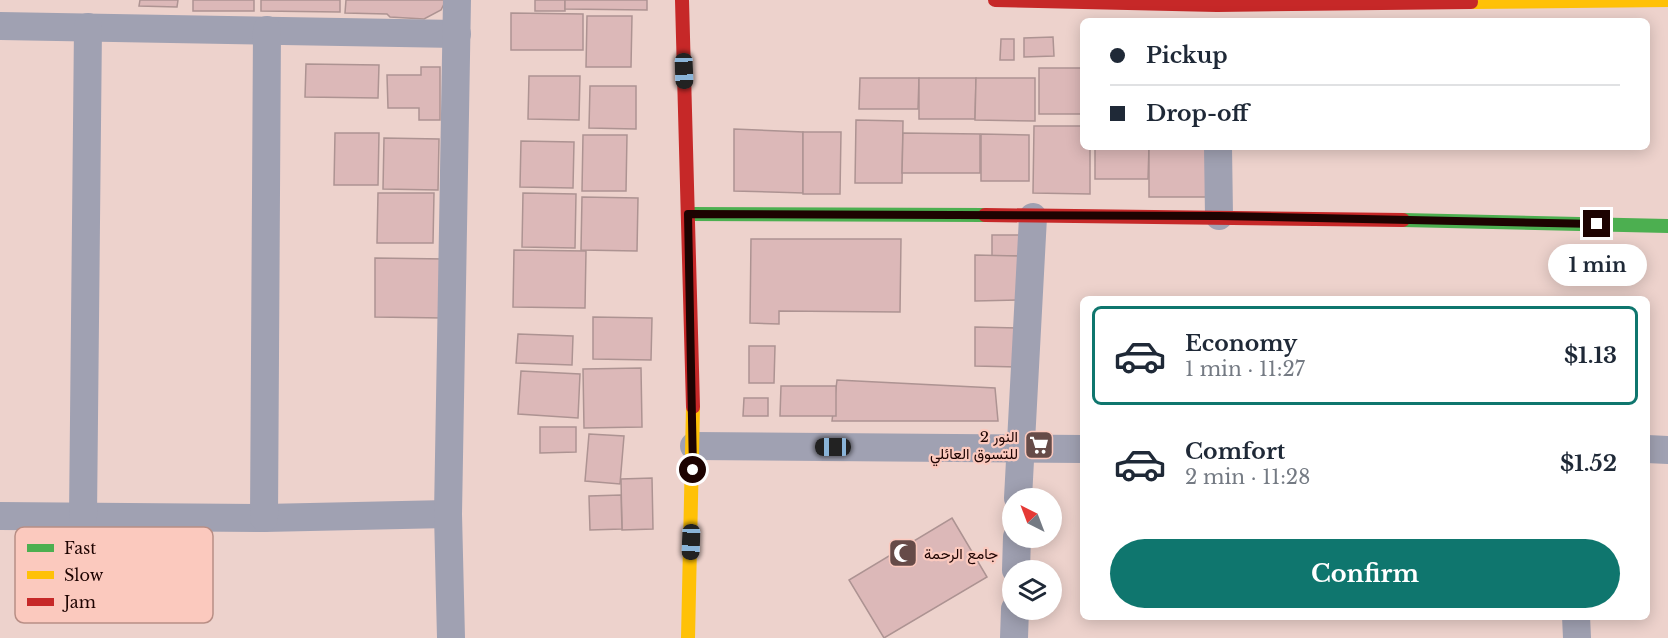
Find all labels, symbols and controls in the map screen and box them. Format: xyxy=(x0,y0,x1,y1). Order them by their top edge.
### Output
text: Pickup xyxy=(1146,42,1228,69)
car xyxy=(674,53,694,89)
text: Drop-off xyxy=(1146,100,1248,127)
route end xyxy=(1583,210,1610,237)
callout: 1 min xyxy=(1548,245,1646,287)
text: 1 min xyxy=(1569,253,1626,277)
icon: car xyxy=(1113,329,1167,383)
text: Economy xyxy=(1185,330,1297,357)
text: $1.13 xyxy=(1564,342,1617,369)
text: 1 min · 11:27 xyxy=(1185,357,1305,381)
place label: النور 2 للتسوق العائلي xyxy=(930,427,1018,467)
supermarket icon: النور 2 للتسوق العائلي xyxy=(1023,429,1055,461)
icon: car xyxy=(1113,437,1167,491)
car xyxy=(815,438,851,456)
text: Comfort xyxy=(1185,438,1285,465)
text: $1.52 xyxy=(1560,450,1617,477)
route start xyxy=(679,456,706,483)
text: 2 min · 11:28 xyxy=(1185,465,1310,489)
north arrow xyxy=(1002,488,1062,548)
map controls xyxy=(1002,488,1062,620)
car xyxy=(681,524,701,560)
legend xyxy=(15,527,213,623)
mosque icon: جامع الرحمة xyxy=(887,537,919,569)
text: Fast xyxy=(64,538,96,558)
button: Confirm xyxy=(1110,539,1620,608)
place label: جامع الرحمة xyxy=(924,544,998,565)
button: layers xyxy=(1002,560,1062,620)
text: Slow xyxy=(64,565,104,585)
text: Jam xyxy=(62,592,96,612)

